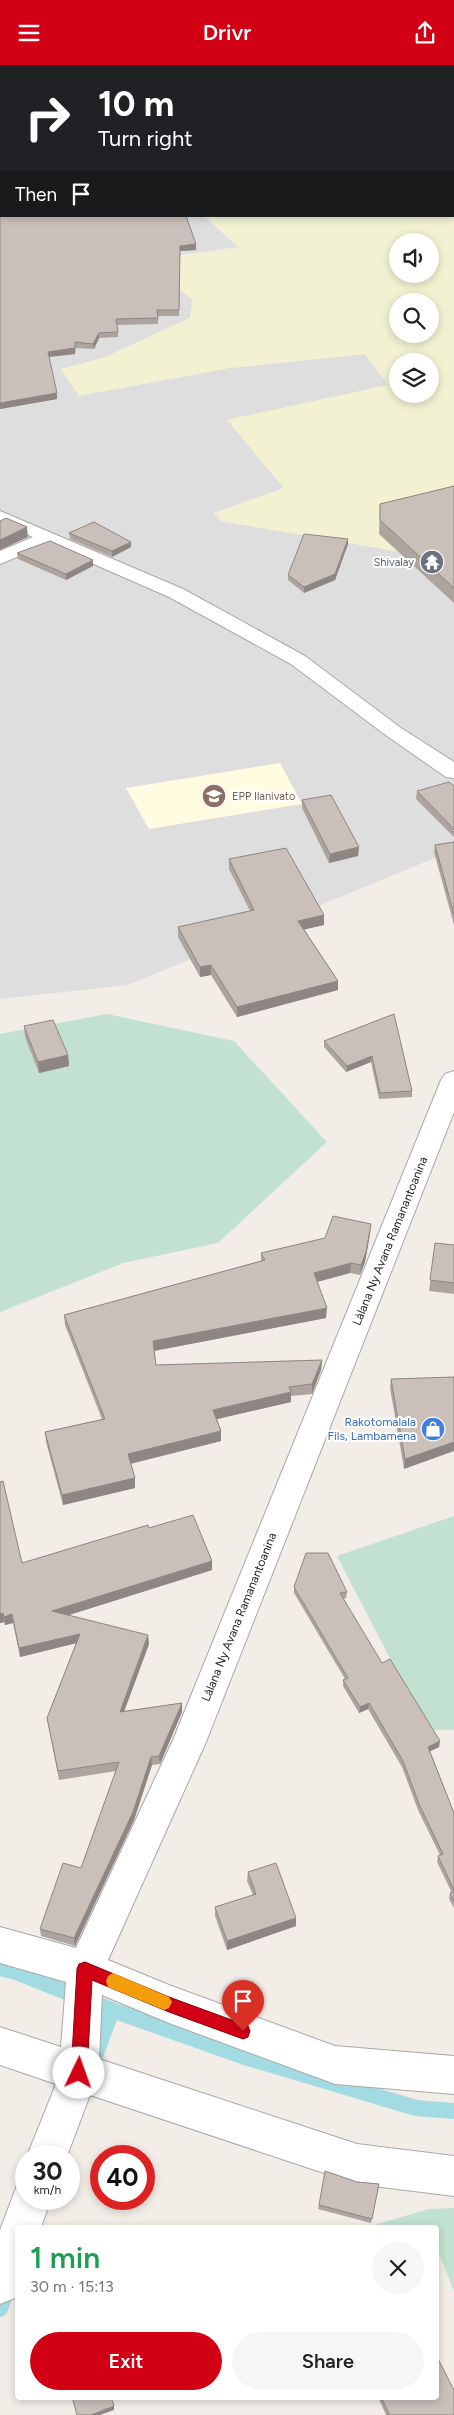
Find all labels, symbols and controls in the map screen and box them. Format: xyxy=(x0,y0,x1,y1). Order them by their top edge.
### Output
icon: menu xyxy=(15,19,43,47)
text: Drivr xyxy=(203,19,251,46)
icon: share xyxy=(411,19,439,47)
text: 10 m xyxy=(98,83,174,125)
icon: right xyxy=(15,85,80,150)
text: Turn right xyxy=(98,125,193,152)
icon: arrive xyxy=(67,180,95,208)
text: Then xyxy=(15,183,57,206)
map controls xyxy=(389,233,439,403)
button: sound xyxy=(389,233,439,283)
button: search xyxy=(389,293,439,343)
button: layers xyxy=(389,353,439,403)
temple icon: Shivalay xyxy=(419,549,445,575)
place label: Shivalay xyxy=(374,556,414,569)
school or university icon: EPP Ilanivato xyxy=(201,783,227,809)
place label: EPP Ilanivato xyxy=(232,790,295,803)
street label: Làlana Ny Avana Ramanantoanina xyxy=(350,1155,430,1327)
place label: Rakotomalala Fils, Lambamena xyxy=(327,1415,416,1443)
shop icon: Rakotomalala Fils, Lambamena xyxy=(420,1416,446,1442)
street label: Làlana Ny Avana Ramanantoanina xyxy=(199,1531,279,1703)
pin xyxy=(222,1980,264,2031)
icon: arrive xyxy=(229,1987,257,2015)
position arrow xyxy=(52,2046,104,2098)
speed limit sign: 40 xyxy=(90,2145,155,2210)
text: 30 xyxy=(32,2156,63,2186)
text: km/h xyxy=(34,2183,61,2197)
text: 1 min xyxy=(30,2239,100,2276)
button: close xyxy=(372,2242,424,2294)
text: 30 m · 15:13 xyxy=(30,2277,114,2296)
button: Exit xyxy=(30,2332,222,2390)
button: Share xyxy=(232,2332,424,2390)

